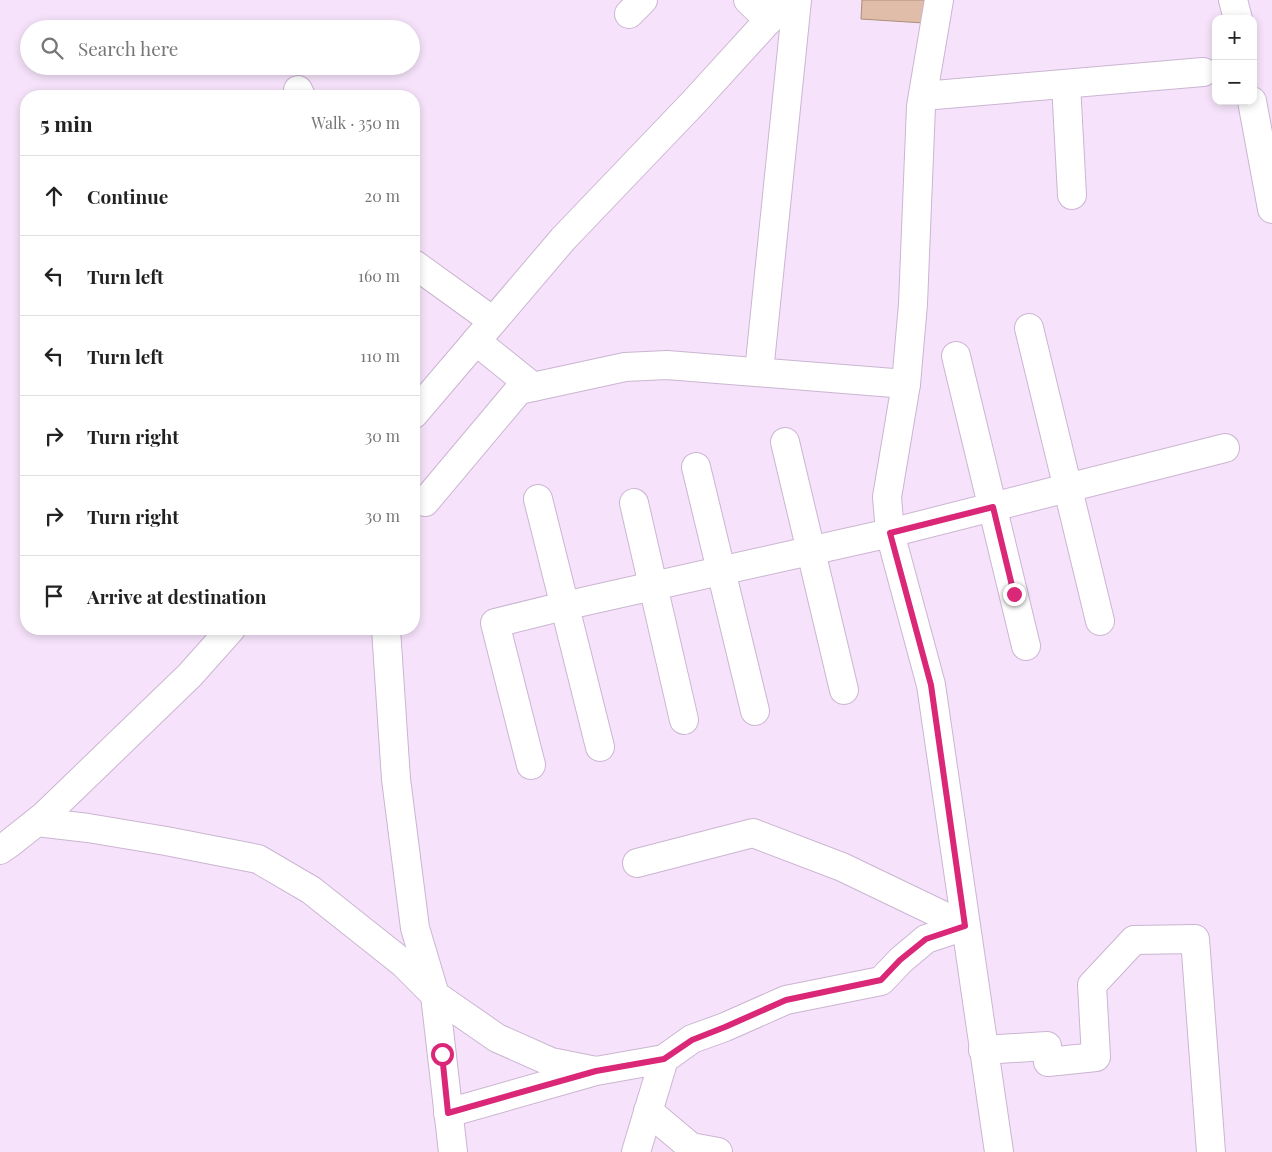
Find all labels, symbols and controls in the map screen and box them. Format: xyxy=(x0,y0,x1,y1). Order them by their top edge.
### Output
map controls xyxy=(1212,15,1257,105)
button: + xyxy=(1212,15,1257,60)
search box xyxy=(20,20,420,75)
icon: search xyxy=(38,34,66,62)
text: Search here xyxy=(78,35,178,61)
button: − xyxy=(1212,60,1257,105)
text: 5 min xyxy=(40,109,93,137)
text: Walk · 350 m xyxy=(311,112,400,133)
icon: ahead xyxy=(40,182,68,210)
text: Continue xyxy=(87,183,168,209)
text: 20 m xyxy=(365,185,400,206)
icon: left xyxy=(40,262,68,290)
text: Turn left xyxy=(87,263,164,289)
text: 160 m xyxy=(358,265,400,286)
icon: left xyxy=(40,342,68,370)
text: Turn left xyxy=(87,343,164,369)
text: 110 m xyxy=(360,345,400,366)
icon: right xyxy=(40,422,68,450)
text: Turn right xyxy=(87,423,179,449)
text: 30 m xyxy=(365,425,400,446)
icon: right xyxy=(40,502,68,530)
text: Turn right xyxy=(87,503,179,529)
text: 30 m xyxy=(365,505,400,526)
icon: arrive xyxy=(40,582,68,610)
text: Arrive at destination xyxy=(87,583,267,609)
route end xyxy=(1003,583,1026,606)
route start xyxy=(431,1043,454,1066)

